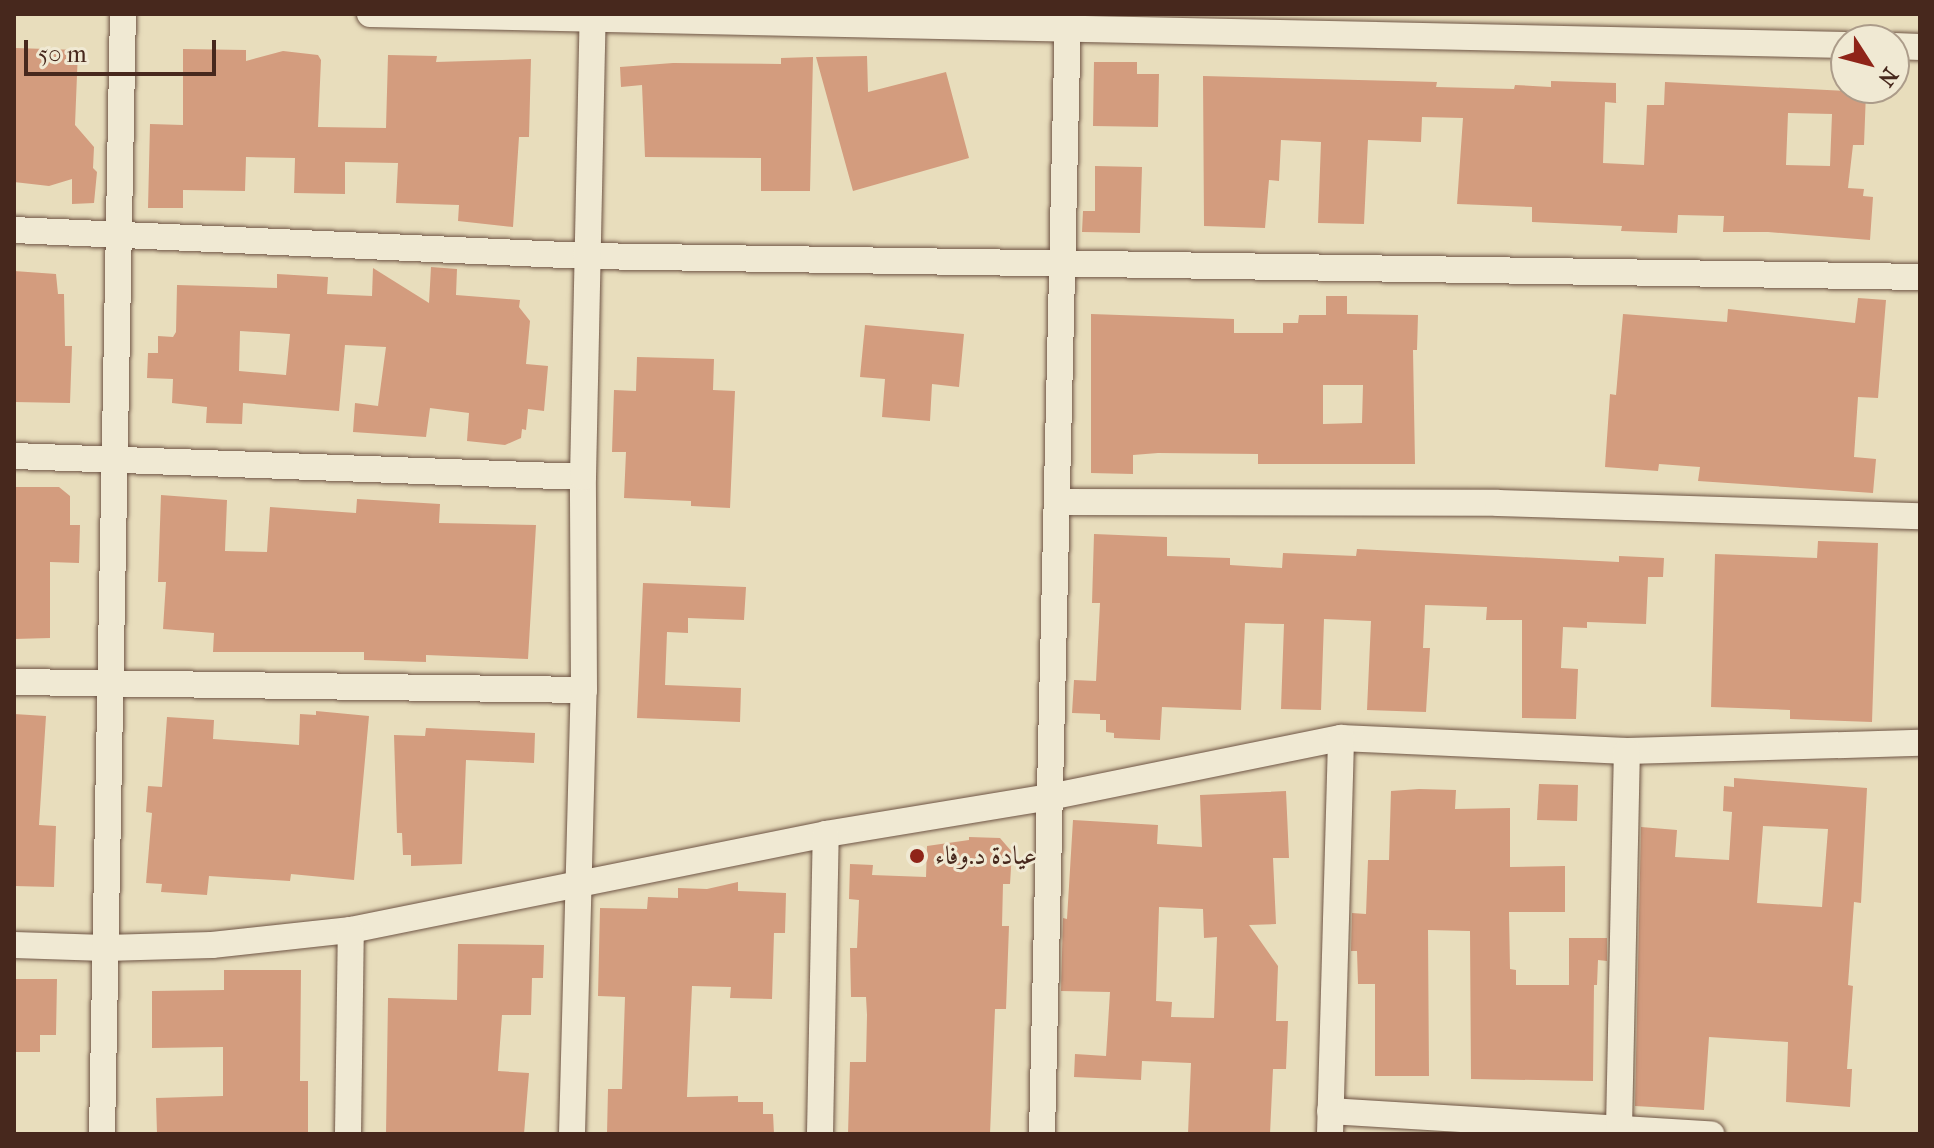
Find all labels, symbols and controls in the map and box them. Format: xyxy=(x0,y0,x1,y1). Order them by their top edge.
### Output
scale bar xyxy=(28,24,220,74)
north arrow xyxy=(1830,24,1910,104)
text: 50 m xyxy=(38,40,87,68)
text: N xyxy=(1872,63,1903,91)
place label: عيادة د.وفاء xyxy=(935,840,1037,872)
marker: عيادة د.وفاء xyxy=(906,845,928,867)

